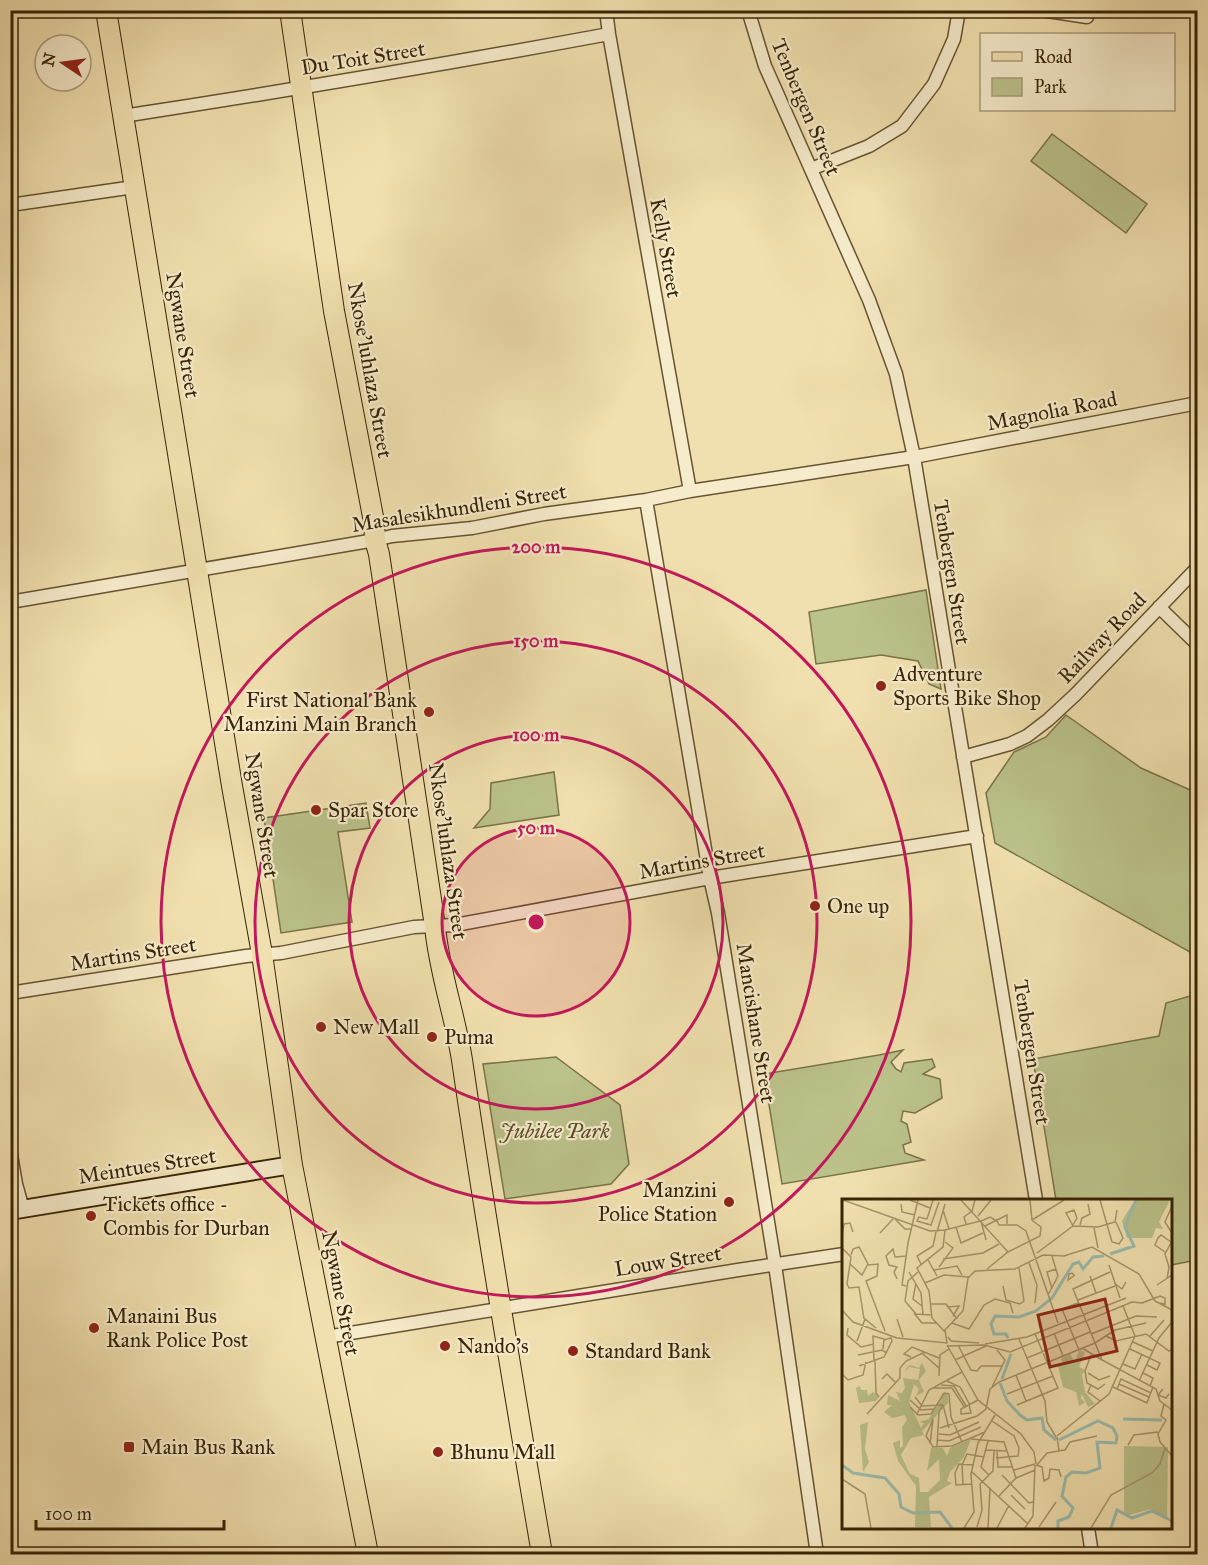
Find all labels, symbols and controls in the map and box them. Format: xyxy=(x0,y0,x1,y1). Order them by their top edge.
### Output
north arrow xyxy=(33,33,93,93)
legend xyxy=(980,33,1175,111)
street label: Du Toit Street xyxy=(299,35,428,81)
street label: Tenbergen Street xyxy=(765,35,847,180)
text: Road xyxy=(1034,46,1072,68)
text: N xyxy=(38,51,60,68)
text: Park xyxy=(1034,76,1067,98)
street label: Kelly Street xyxy=(644,196,688,301)
street label: Ngwane Street xyxy=(160,270,206,400)
street label: Nkose'luhlaza Street xyxy=(342,280,398,461)
street label: Magnolia Road xyxy=(985,386,1120,436)
street label: Masalesikhundleni Street xyxy=(350,478,569,538)
street label: Tenbergen Street xyxy=(928,498,976,647)
text: 200 m xyxy=(512,536,561,558)
street label: Railway Road xyxy=(1052,587,1152,689)
text: 150 m xyxy=(514,630,559,652)
place label: Adventure Sports Bike Shop xyxy=(892,661,1041,711)
marker: Adventure Sports Bike Shop xyxy=(874,679,888,693)
place label: First National Bank Manzini Main Branch xyxy=(223,687,417,737)
marker: First National Bank Manzini Main Branch xyxy=(422,705,436,719)
text: 100 m xyxy=(513,724,560,746)
street label: Ngwane Street xyxy=(239,750,285,880)
street label: Nkose'luhlaza Street xyxy=(423,761,473,942)
place label: Spar Store xyxy=(328,797,419,823)
marker: Spar Store xyxy=(309,803,323,817)
text: 50 m xyxy=(517,817,556,839)
street label: Martins Street xyxy=(637,837,768,885)
place label: One up xyxy=(827,893,889,919)
marker: One up xyxy=(808,899,822,913)
centre of rings xyxy=(526,912,546,932)
street label: Martins Street xyxy=(68,931,198,977)
street label: Mancishane Street xyxy=(731,941,782,1105)
street label: Tenbergen Street xyxy=(1008,978,1056,1127)
place label: New Mall xyxy=(333,1014,420,1040)
marker: New Mall xyxy=(314,1020,328,1034)
place label: Puma xyxy=(444,1024,494,1050)
marker: Puma xyxy=(425,1030,439,1044)
park label: Jubilee Park xyxy=(499,1118,610,1144)
street label: Meintues Street xyxy=(76,1142,218,1190)
place label: Manzini Police Station xyxy=(598,1177,717,1227)
place label: Tickets office - Combis for Durban xyxy=(103,1191,270,1241)
marker: Manzini Police Station xyxy=(722,1195,736,1209)
inset map xyxy=(842,1199,1172,1529)
marker: Tickets office - Combis for Durban xyxy=(84,1209,98,1223)
street label: Ngwane Street xyxy=(316,1228,366,1358)
street label: Louw Street xyxy=(613,1240,724,1282)
place label: Manaini Bus Rank Police Post xyxy=(106,1303,249,1353)
marker: Manaini Bus Rank Police Post xyxy=(87,1321,101,1335)
place label: Nando's xyxy=(457,1333,529,1359)
place label: Standard Bank xyxy=(585,1338,711,1364)
marker: Nando's xyxy=(438,1339,452,1353)
marker: Standard Bank xyxy=(566,1344,580,1358)
place label: Main Bus Rank xyxy=(141,1434,275,1460)
place label: Bhunu Mall xyxy=(450,1439,556,1465)
marker: Main Bus Rank xyxy=(122,1440,136,1454)
marker: Bhunu Mall xyxy=(431,1445,445,1459)
scale bar xyxy=(36,1493,224,1531)
text: 100 m xyxy=(45,1503,92,1525)

